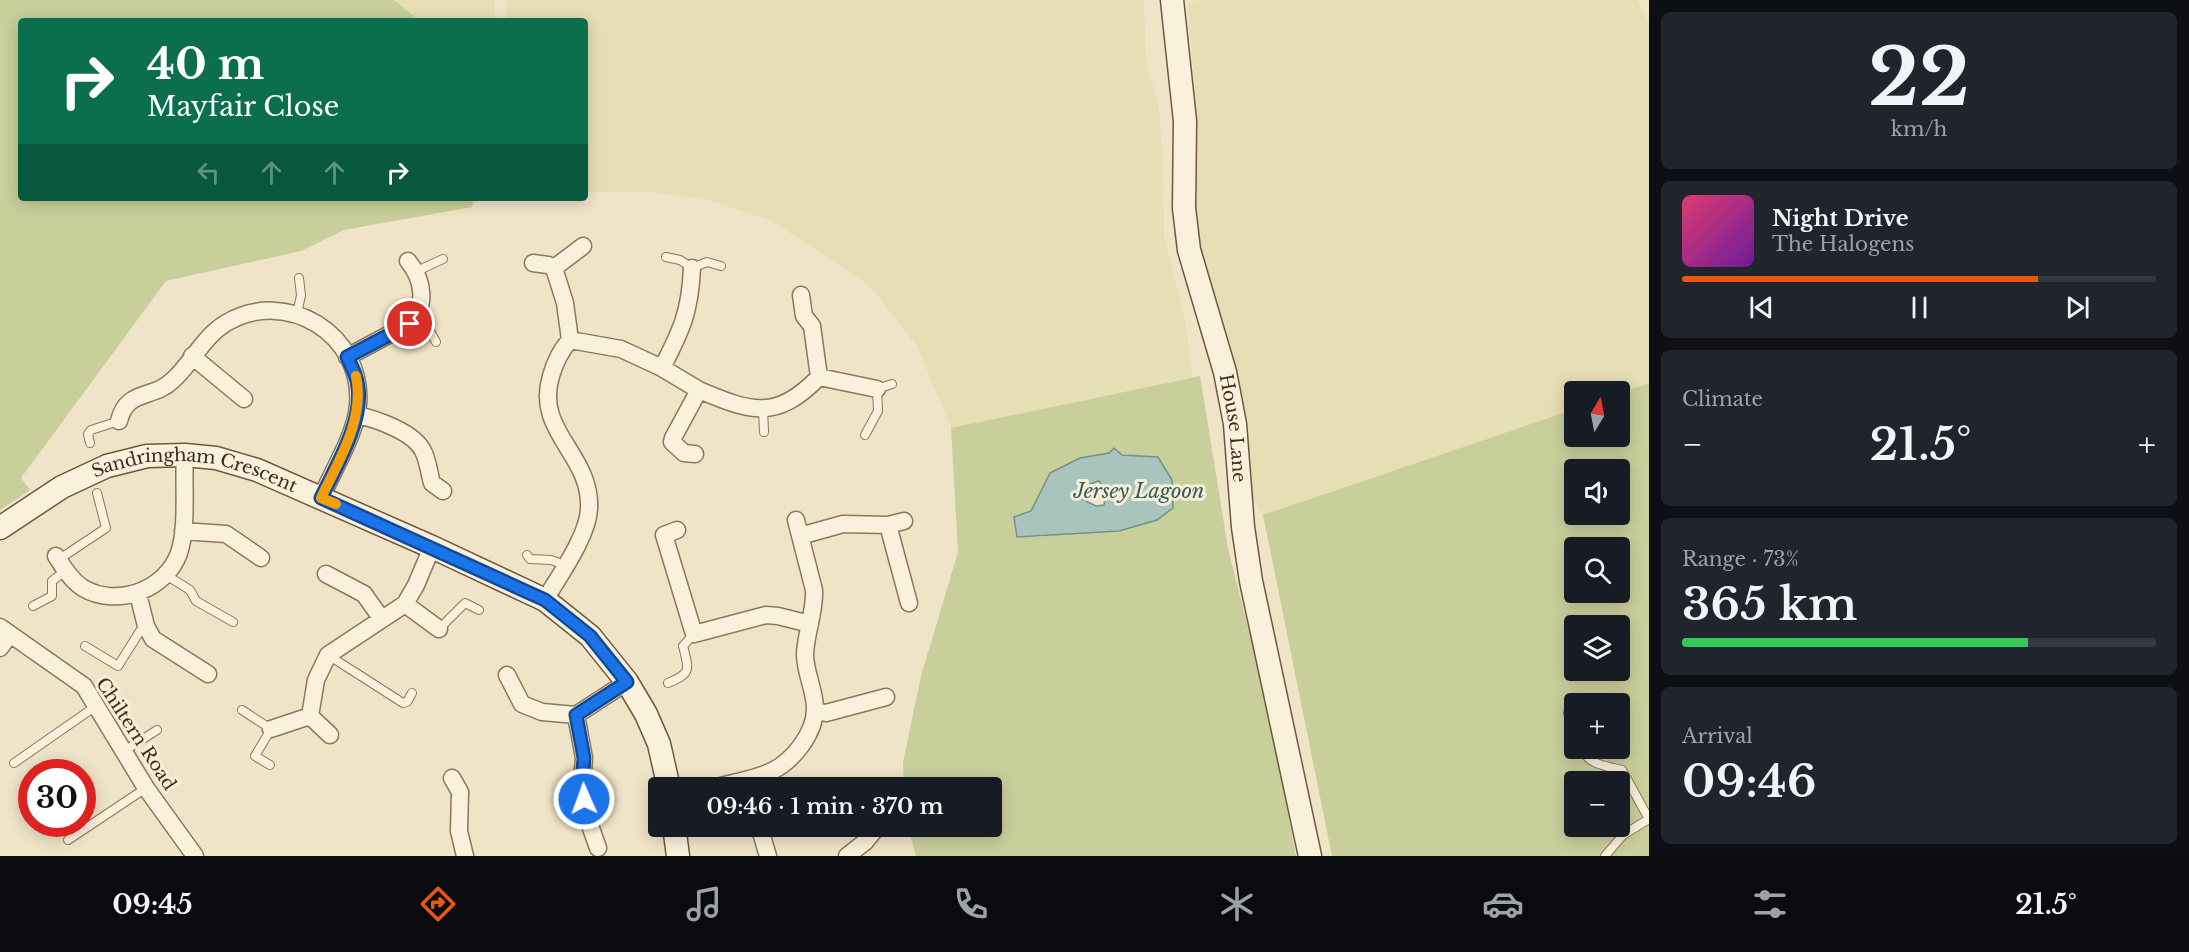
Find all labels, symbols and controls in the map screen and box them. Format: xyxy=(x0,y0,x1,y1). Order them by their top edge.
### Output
text: 22 xyxy=(1868,29,1970,126)
text: 40 m xyxy=(147,38,264,90)
icon: right xyxy=(48,42,126,120)
text: Mayfair Close xyxy=(147,90,339,123)
text: km/h xyxy=(1891,117,1947,141)
icon: left xyxy=(192,156,225,189)
icon: ahead xyxy=(255,156,288,189)
icon: ahead xyxy=(318,156,351,189)
icon: right xyxy=(381,156,414,189)
text: Night Drive xyxy=(1772,205,1909,232)
text: The Halogens xyxy=(1772,232,1914,256)
icon: previous xyxy=(1745,291,1778,324)
icon: pause xyxy=(1903,291,1936,324)
icon: next xyxy=(2061,291,2094,324)
pin xyxy=(384,298,435,349)
icon: arrive xyxy=(393,307,426,340)
street label: House Lane xyxy=(1215,372,1251,483)
north arrow xyxy=(1564,381,1630,447)
map controls xyxy=(1564,381,1630,837)
text: Climate xyxy=(1682,387,1763,411)
text: 21.5° xyxy=(1869,416,1971,472)
text: − xyxy=(1682,424,1703,465)
text: + xyxy=(2138,424,2156,465)
street label: Sandringham Crescent xyxy=(88,444,301,497)
button: sound xyxy=(1564,459,1630,525)
water label: Jersey Lagoon xyxy=(1073,479,1204,503)
button: search xyxy=(1564,537,1630,603)
text: Range · 73% xyxy=(1682,547,1799,571)
text: 365 km xyxy=(1682,576,1857,632)
button: layers xyxy=(1564,615,1630,681)
street label: Chiltern Road xyxy=(91,674,181,794)
button: + xyxy=(1564,693,1630,759)
text: Arrival xyxy=(1682,724,1753,748)
text: 09:46 xyxy=(1682,753,1817,809)
speed limit sign: 30 xyxy=(18,759,96,837)
position arrow xyxy=(552,767,616,831)
button: − xyxy=(1564,771,1630,837)
text: 09:46 · 1 min · 370 m xyxy=(706,793,944,820)
icon: directions xyxy=(417,883,459,925)
icon: music xyxy=(683,883,725,925)
icon: phone xyxy=(950,883,992,925)
icon: climate xyxy=(1216,883,1258,925)
icon: car xyxy=(1482,883,1524,925)
icon: filters xyxy=(1749,883,1791,925)
text: 09:45 xyxy=(112,888,192,921)
text: 21.5° xyxy=(2015,888,2077,921)

